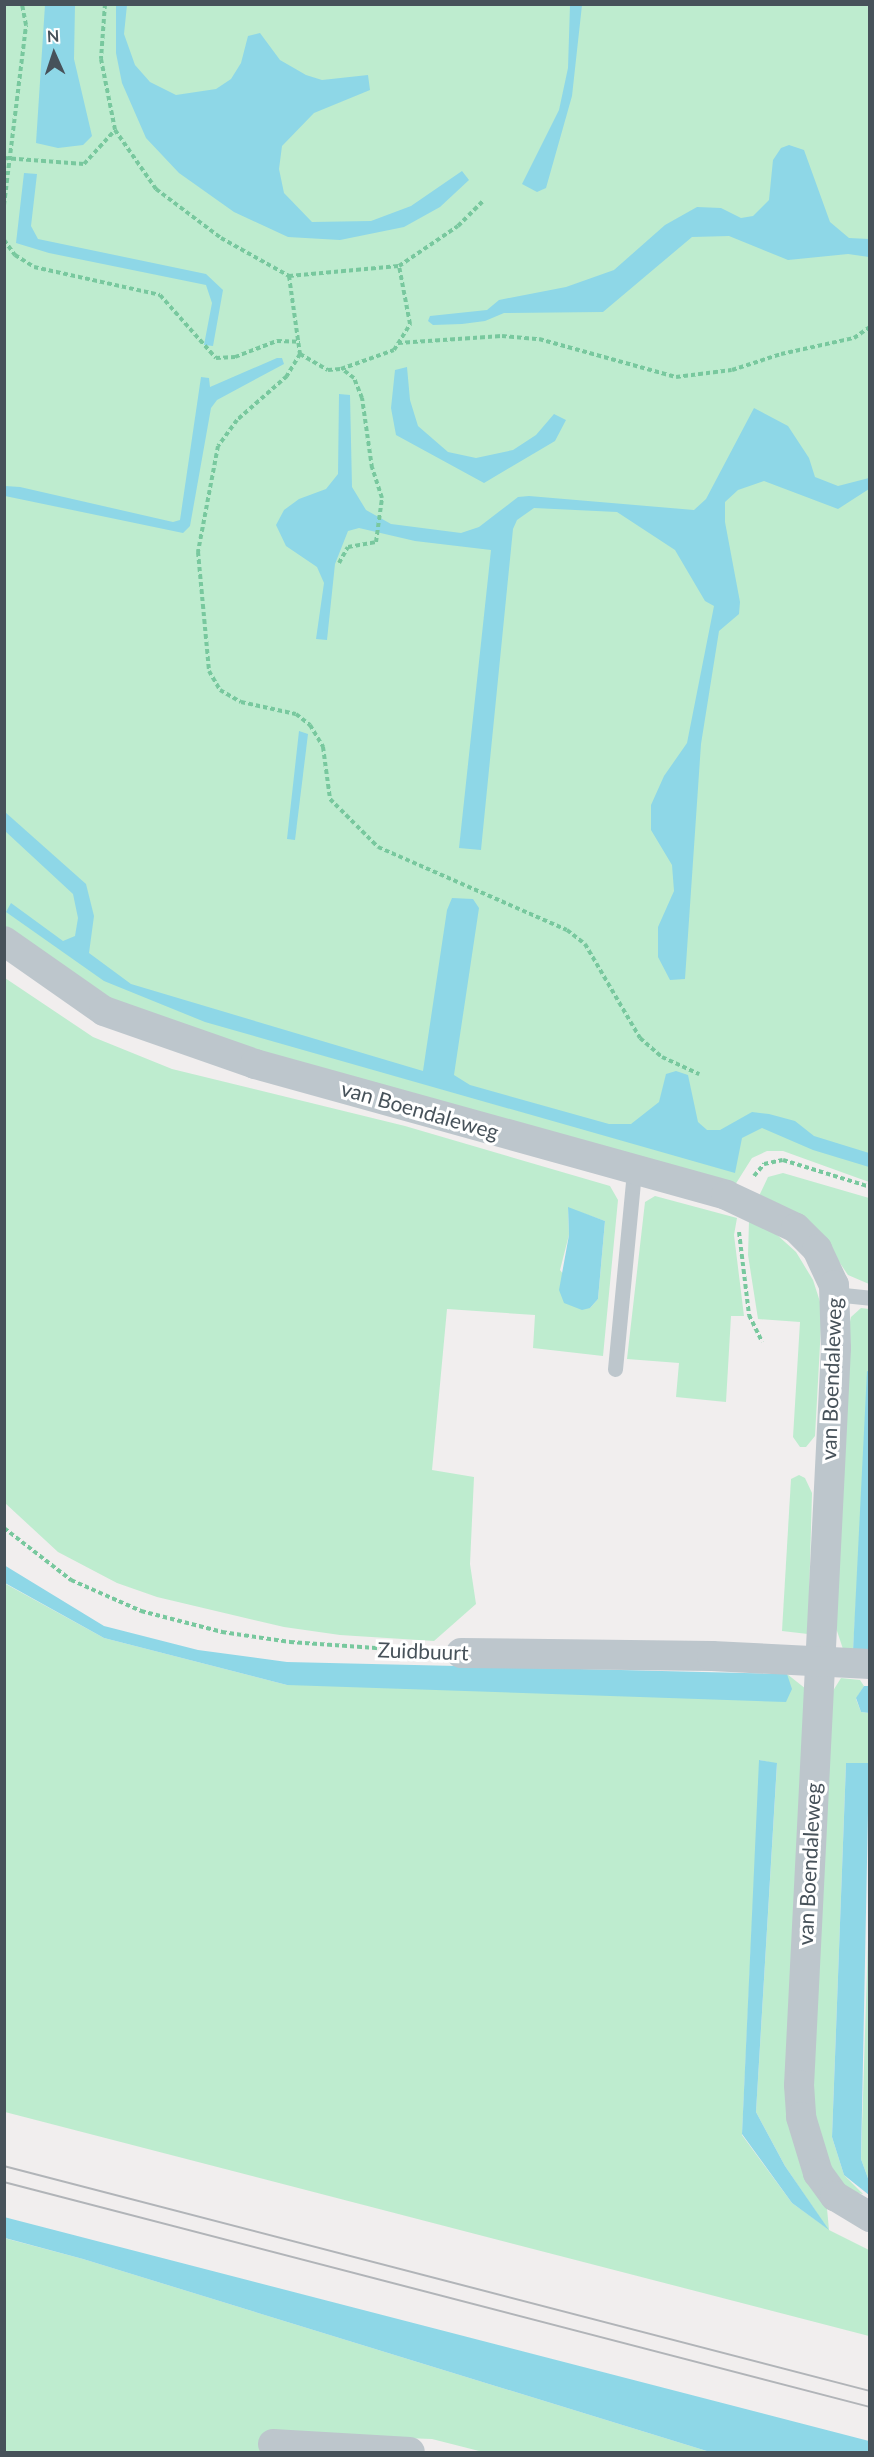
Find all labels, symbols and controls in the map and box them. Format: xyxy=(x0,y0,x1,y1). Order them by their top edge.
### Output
north arrow xyxy=(24,24,84,84)
text: N xyxy=(46,26,60,45)
street label: van Boendaleweg xyxy=(338,1075,502,1145)
street label: van Boendaleweg xyxy=(816,1297,846,1461)
street label: Zuidbuurt xyxy=(377,1637,469,1665)
street label: van Boendaleweg xyxy=(792,1782,826,1946)

